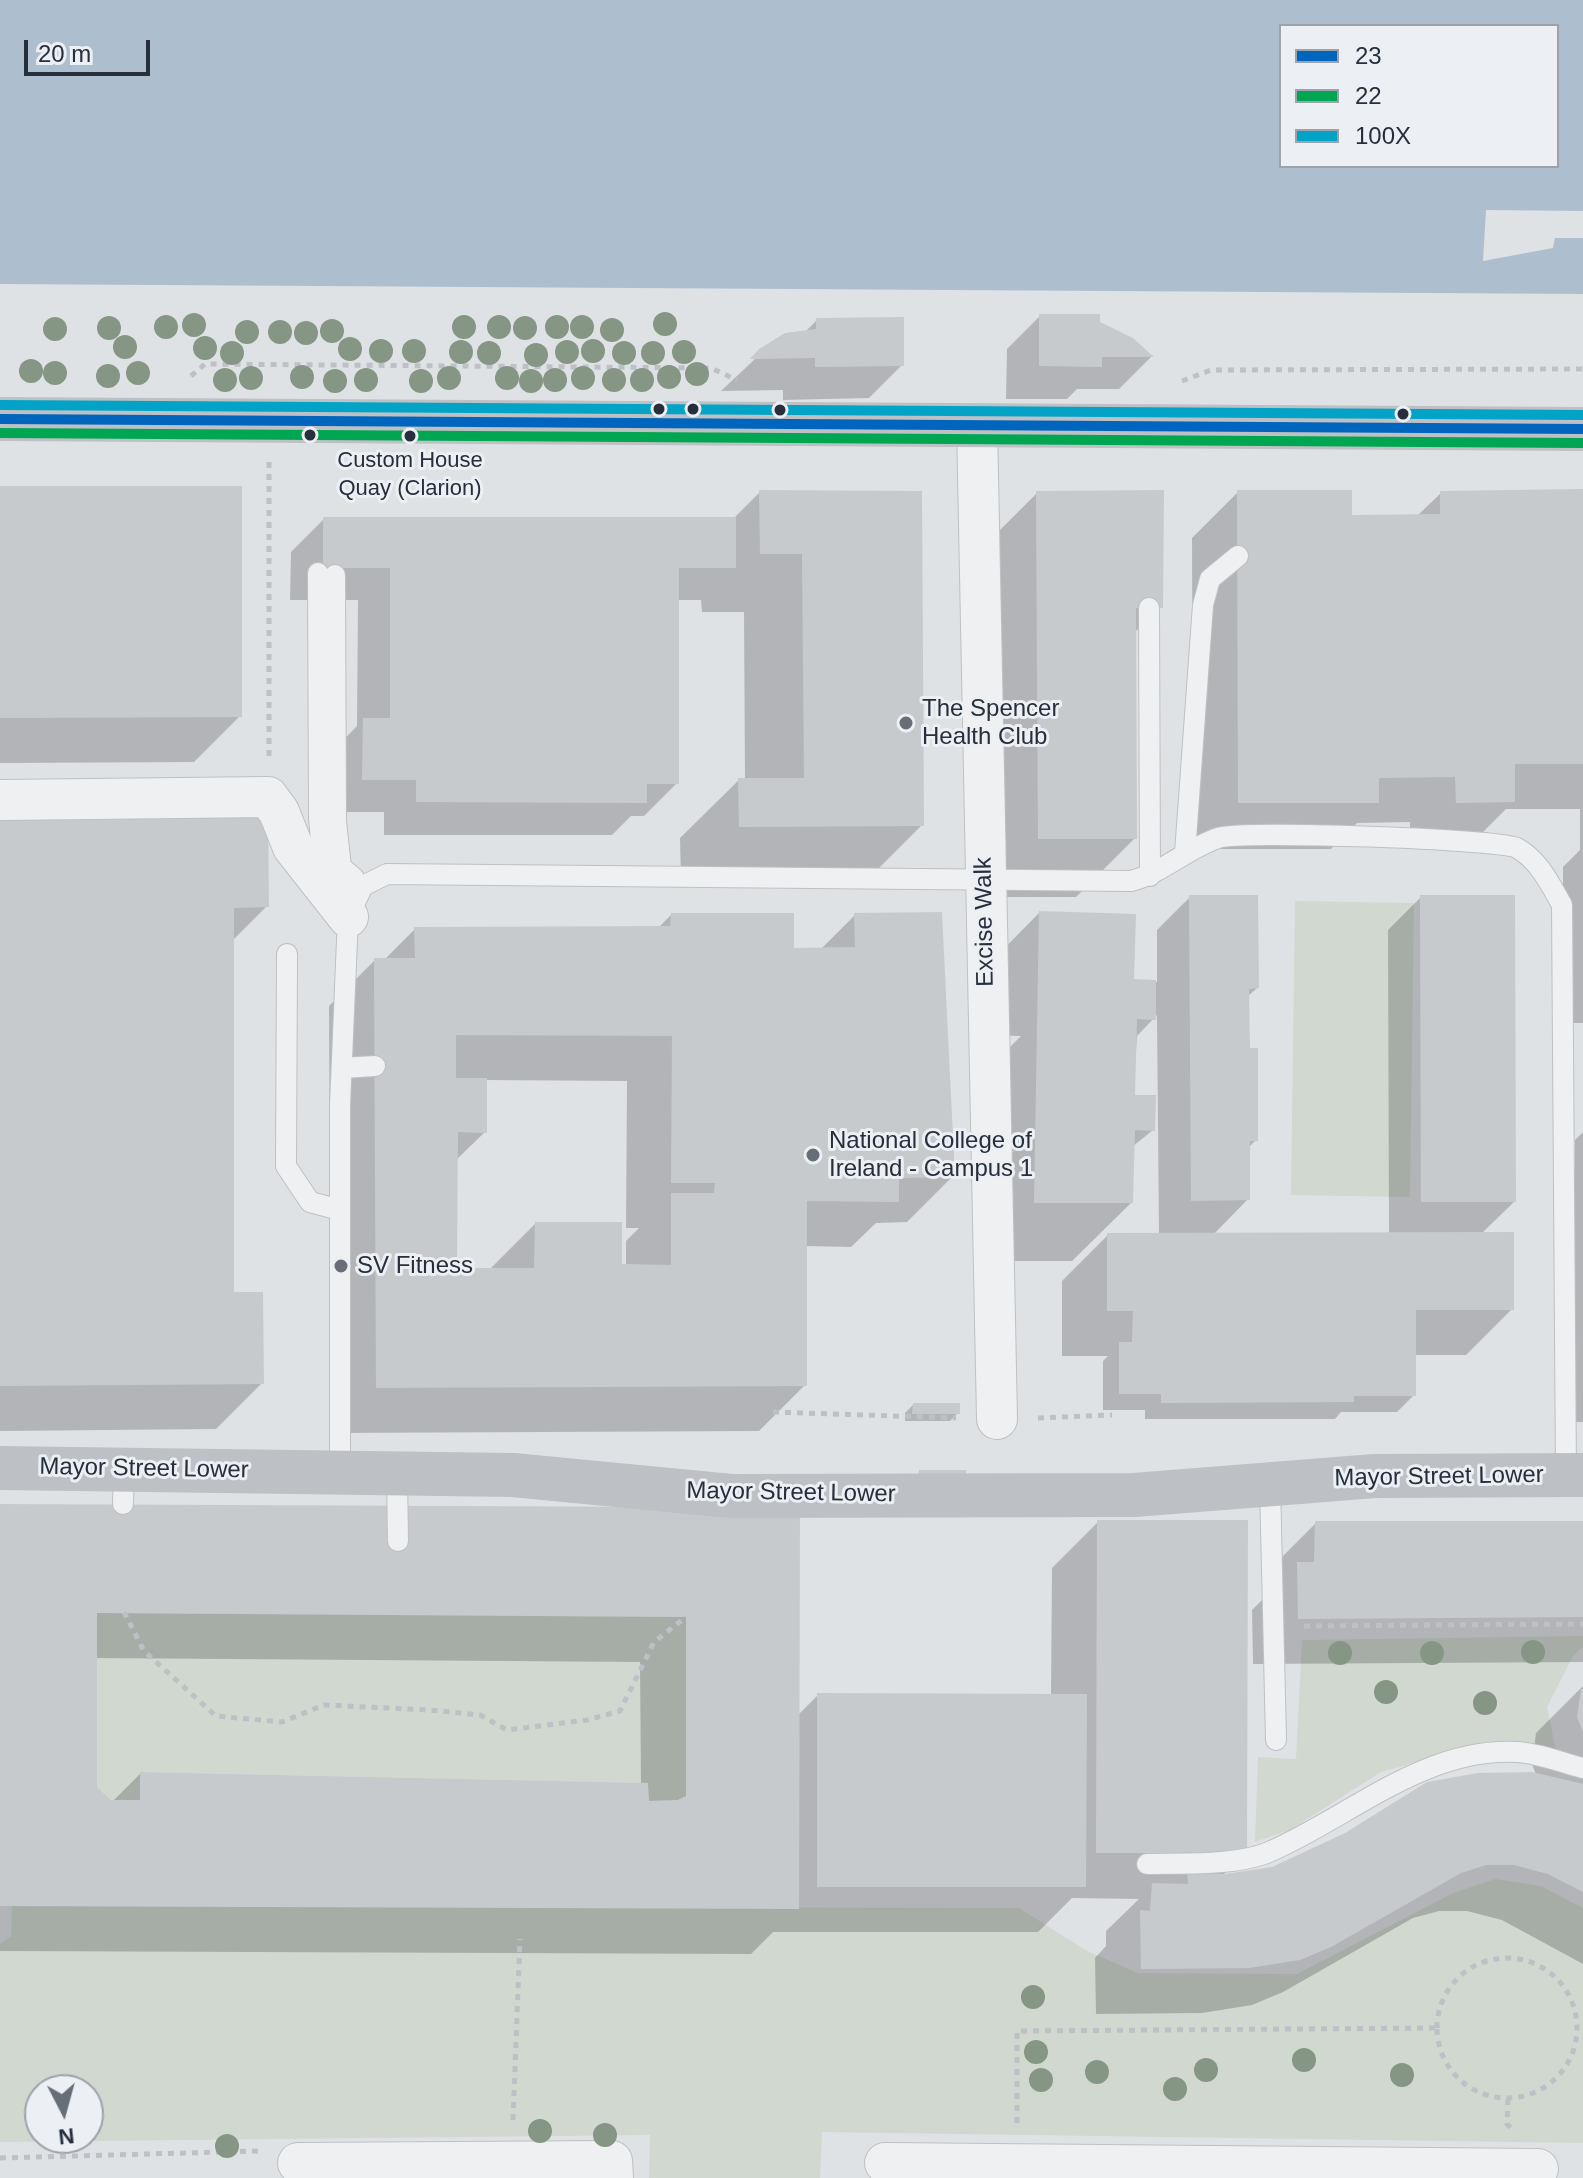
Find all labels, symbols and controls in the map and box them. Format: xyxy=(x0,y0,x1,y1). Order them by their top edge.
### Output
scale bar xyxy=(28,24,154,74)
legend xyxy=(1279,24,1559,168)
text: 20 m xyxy=(38,40,91,67)
text: 23 xyxy=(1355,42,1382,69)
text: 22 xyxy=(1355,82,1382,109)
text: 100X xyxy=(1355,122,1411,149)
unlabelled marker xyxy=(651,401,667,417)
unlabelled marker xyxy=(685,401,701,417)
unlabelled marker xyxy=(772,402,788,418)
unlabelled marker xyxy=(1395,406,1411,422)
unlabelled marker xyxy=(302,427,318,443)
marker: Custom House Quay (Clarion) xyxy=(402,428,418,444)
place label: Custom House Quay (Clarion) xyxy=(337,448,483,500)
place label: The Spencer Health Club xyxy=(922,695,1059,751)
marker: The Spencer Health Club xyxy=(897,714,915,732)
street label: Excise Walk xyxy=(969,857,1001,987)
place label: National College of Ireland - Campus 1 xyxy=(829,1127,1033,1183)
marker: National College of Ireland - Campus 1 xyxy=(804,1146,822,1164)
place label: SV Fitness xyxy=(357,1252,473,1280)
marker: SV Fitness xyxy=(332,1257,350,1275)
street label: Mayor Street Lower xyxy=(39,1453,249,1485)
street label: Mayor Street Lower xyxy=(1334,1461,1544,1493)
street label: Mayor Street Lower xyxy=(686,1477,896,1509)
north arrow xyxy=(24,2074,104,2154)
text: N xyxy=(57,2123,76,2150)

